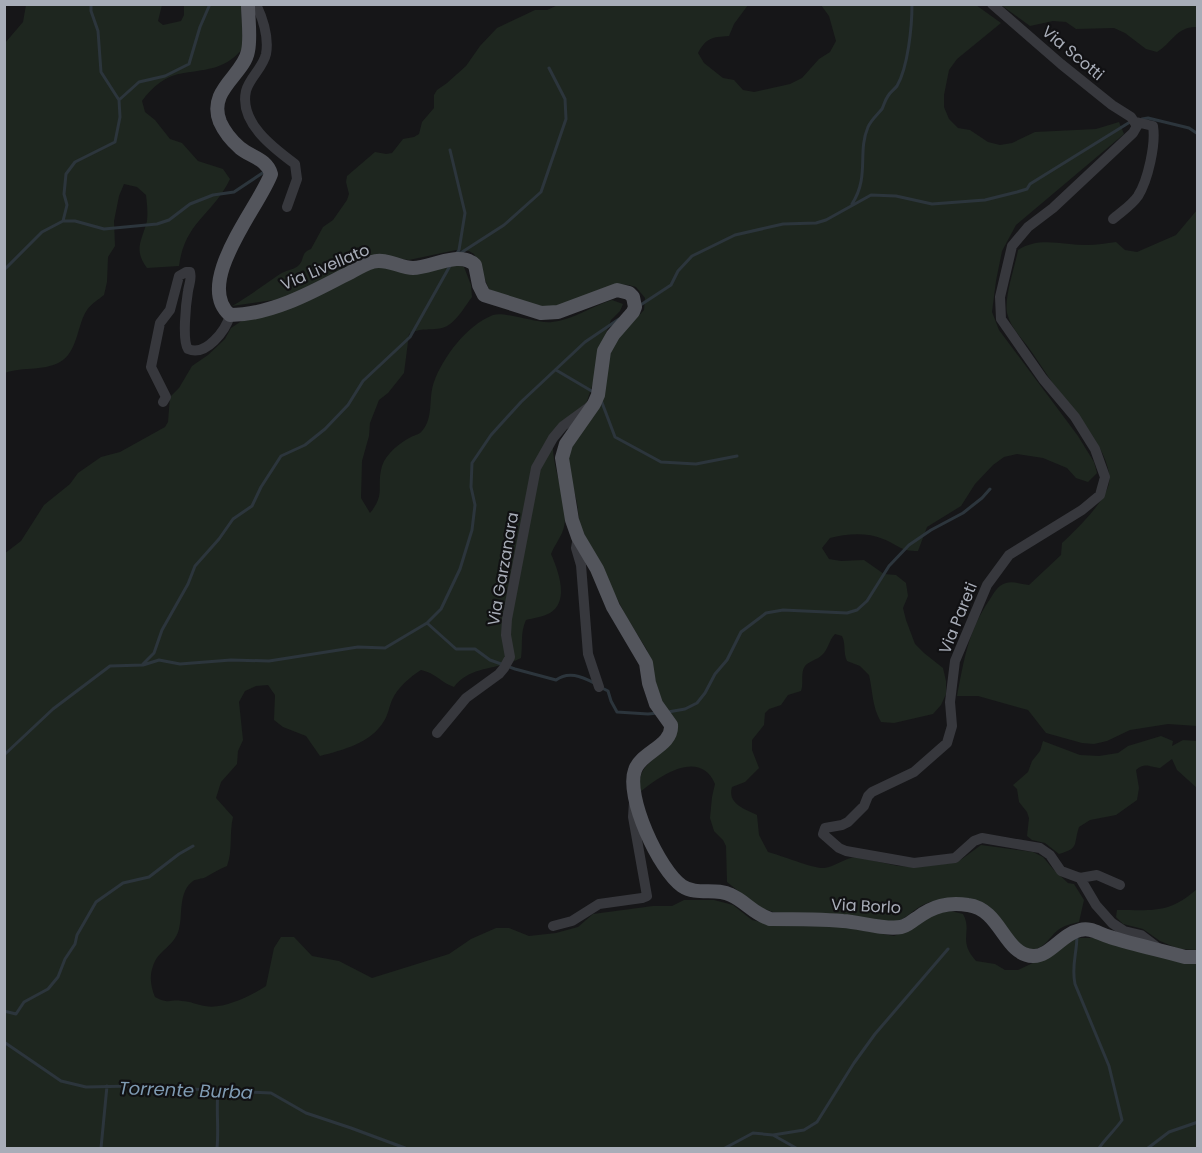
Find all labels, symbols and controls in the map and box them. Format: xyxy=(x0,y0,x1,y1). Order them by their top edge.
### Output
street label: Via Scotti xyxy=(1037,20,1109,86)
street label: Via Livellato xyxy=(277,238,373,296)
street label: Via Garzanara xyxy=(482,510,524,628)
street label: Via Pareti xyxy=(933,579,983,657)
street label: Via Borlo xyxy=(830,893,902,919)
water label: Torrente Burba xyxy=(119,1075,253,1105)

